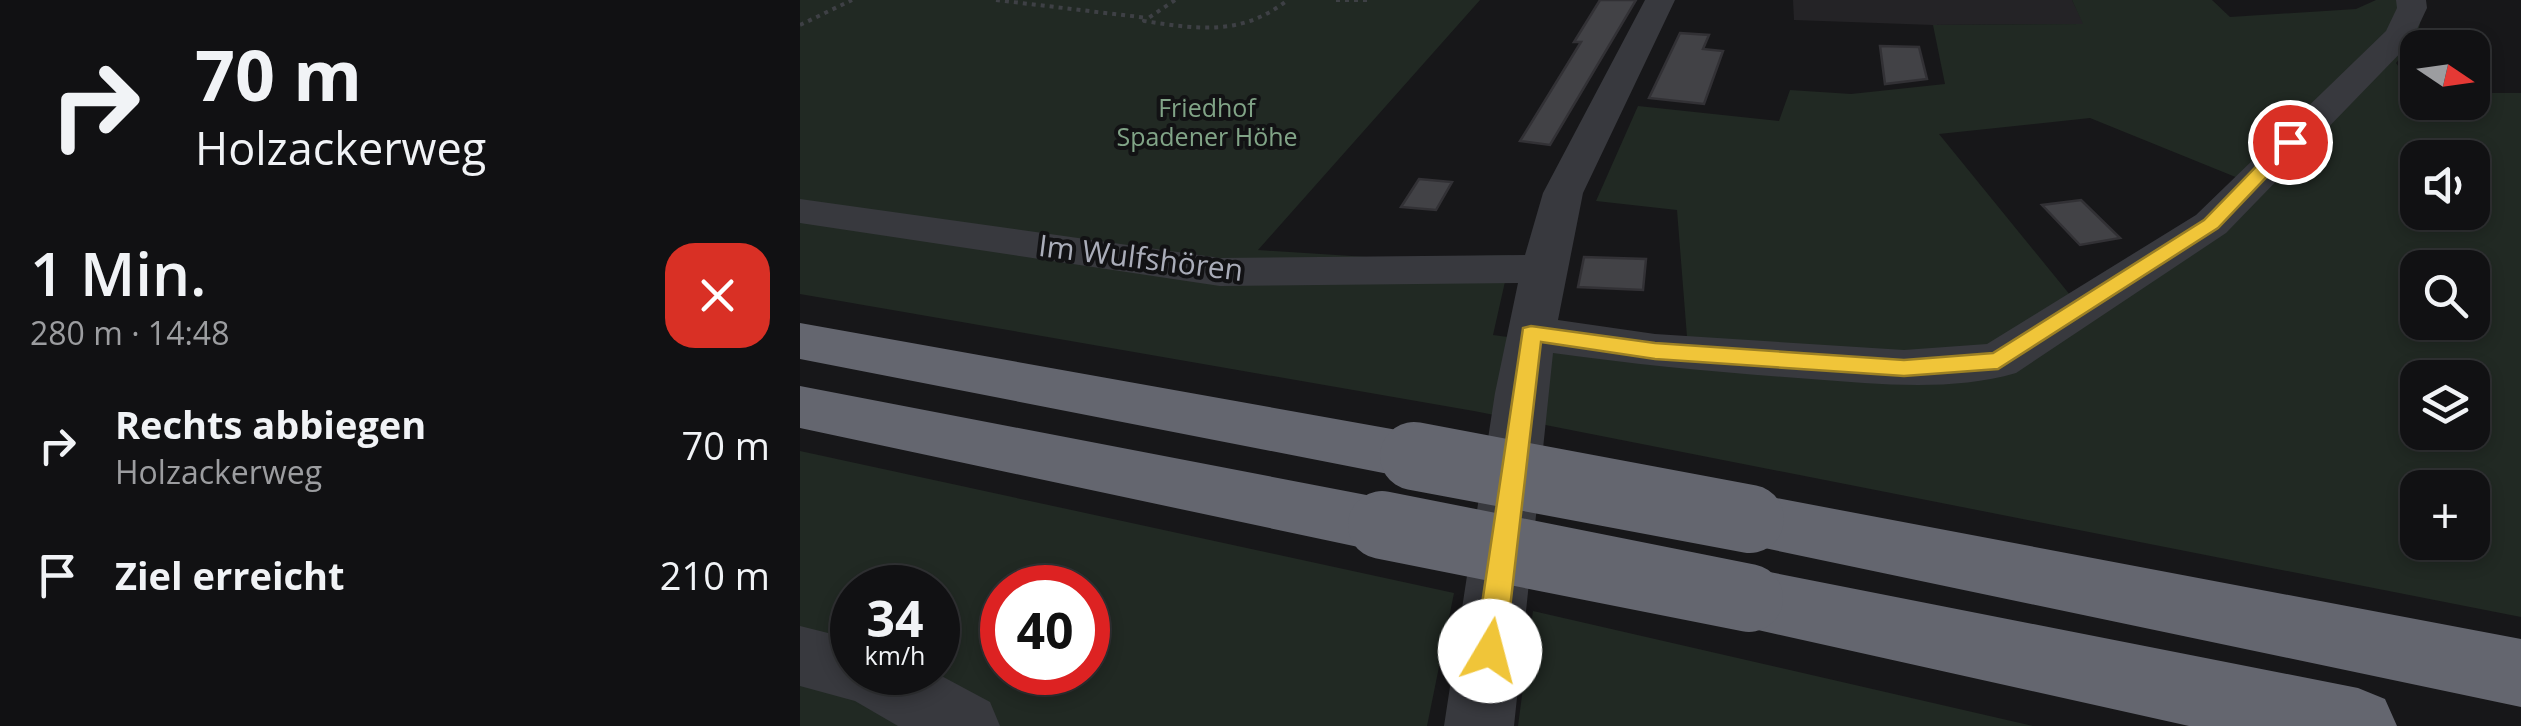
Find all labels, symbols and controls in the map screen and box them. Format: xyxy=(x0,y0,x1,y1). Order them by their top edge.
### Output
text: 70 m xyxy=(195,26,362,122)
north arrow xyxy=(2400,30,2490,120)
map controls xyxy=(2400,30,2490,560)
icon: right xyxy=(30,40,160,170)
park label: Friedhof Spadener Höhe xyxy=(1116,90,1298,153)
pin xyxy=(2248,100,2333,185)
icon: arrive xyxy=(2263,115,2318,170)
text: Holzackerweg xyxy=(195,117,486,178)
button: sound xyxy=(2400,140,2490,230)
street label: Im Wulfshören xyxy=(1036,224,1246,290)
text: 1 Min. xyxy=(30,232,206,314)
button: close xyxy=(665,243,770,348)
button: search xyxy=(2400,250,2490,340)
text: 280 m · 14:48 xyxy=(30,311,229,354)
button: layers xyxy=(2400,360,2490,450)
text: Rechts abbiegen xyxy=(115,398,426,450)
icon: right xyxy=(30,418,85,473)
text: 70 m xyxy=(681,419,770,471)
text: Holzackerweg xyxy=(115,450,322,493)
button: + xyxy=(2400,470,2490,560)
icon: arrive xyxy=(30,548,85,603)
text: Ziel erreicht xyxy=(115,549,345,601)
text: 210 m xyxy=(660,549,770,601)
speed limit sign: 40 xyxy=(980,565,1110,695)
text: 34 xyxy=(866,584,924,652)
position arrow xyxy=(1438,599,1542,703)
text: km/h xyxy=(865,638,925,672)

